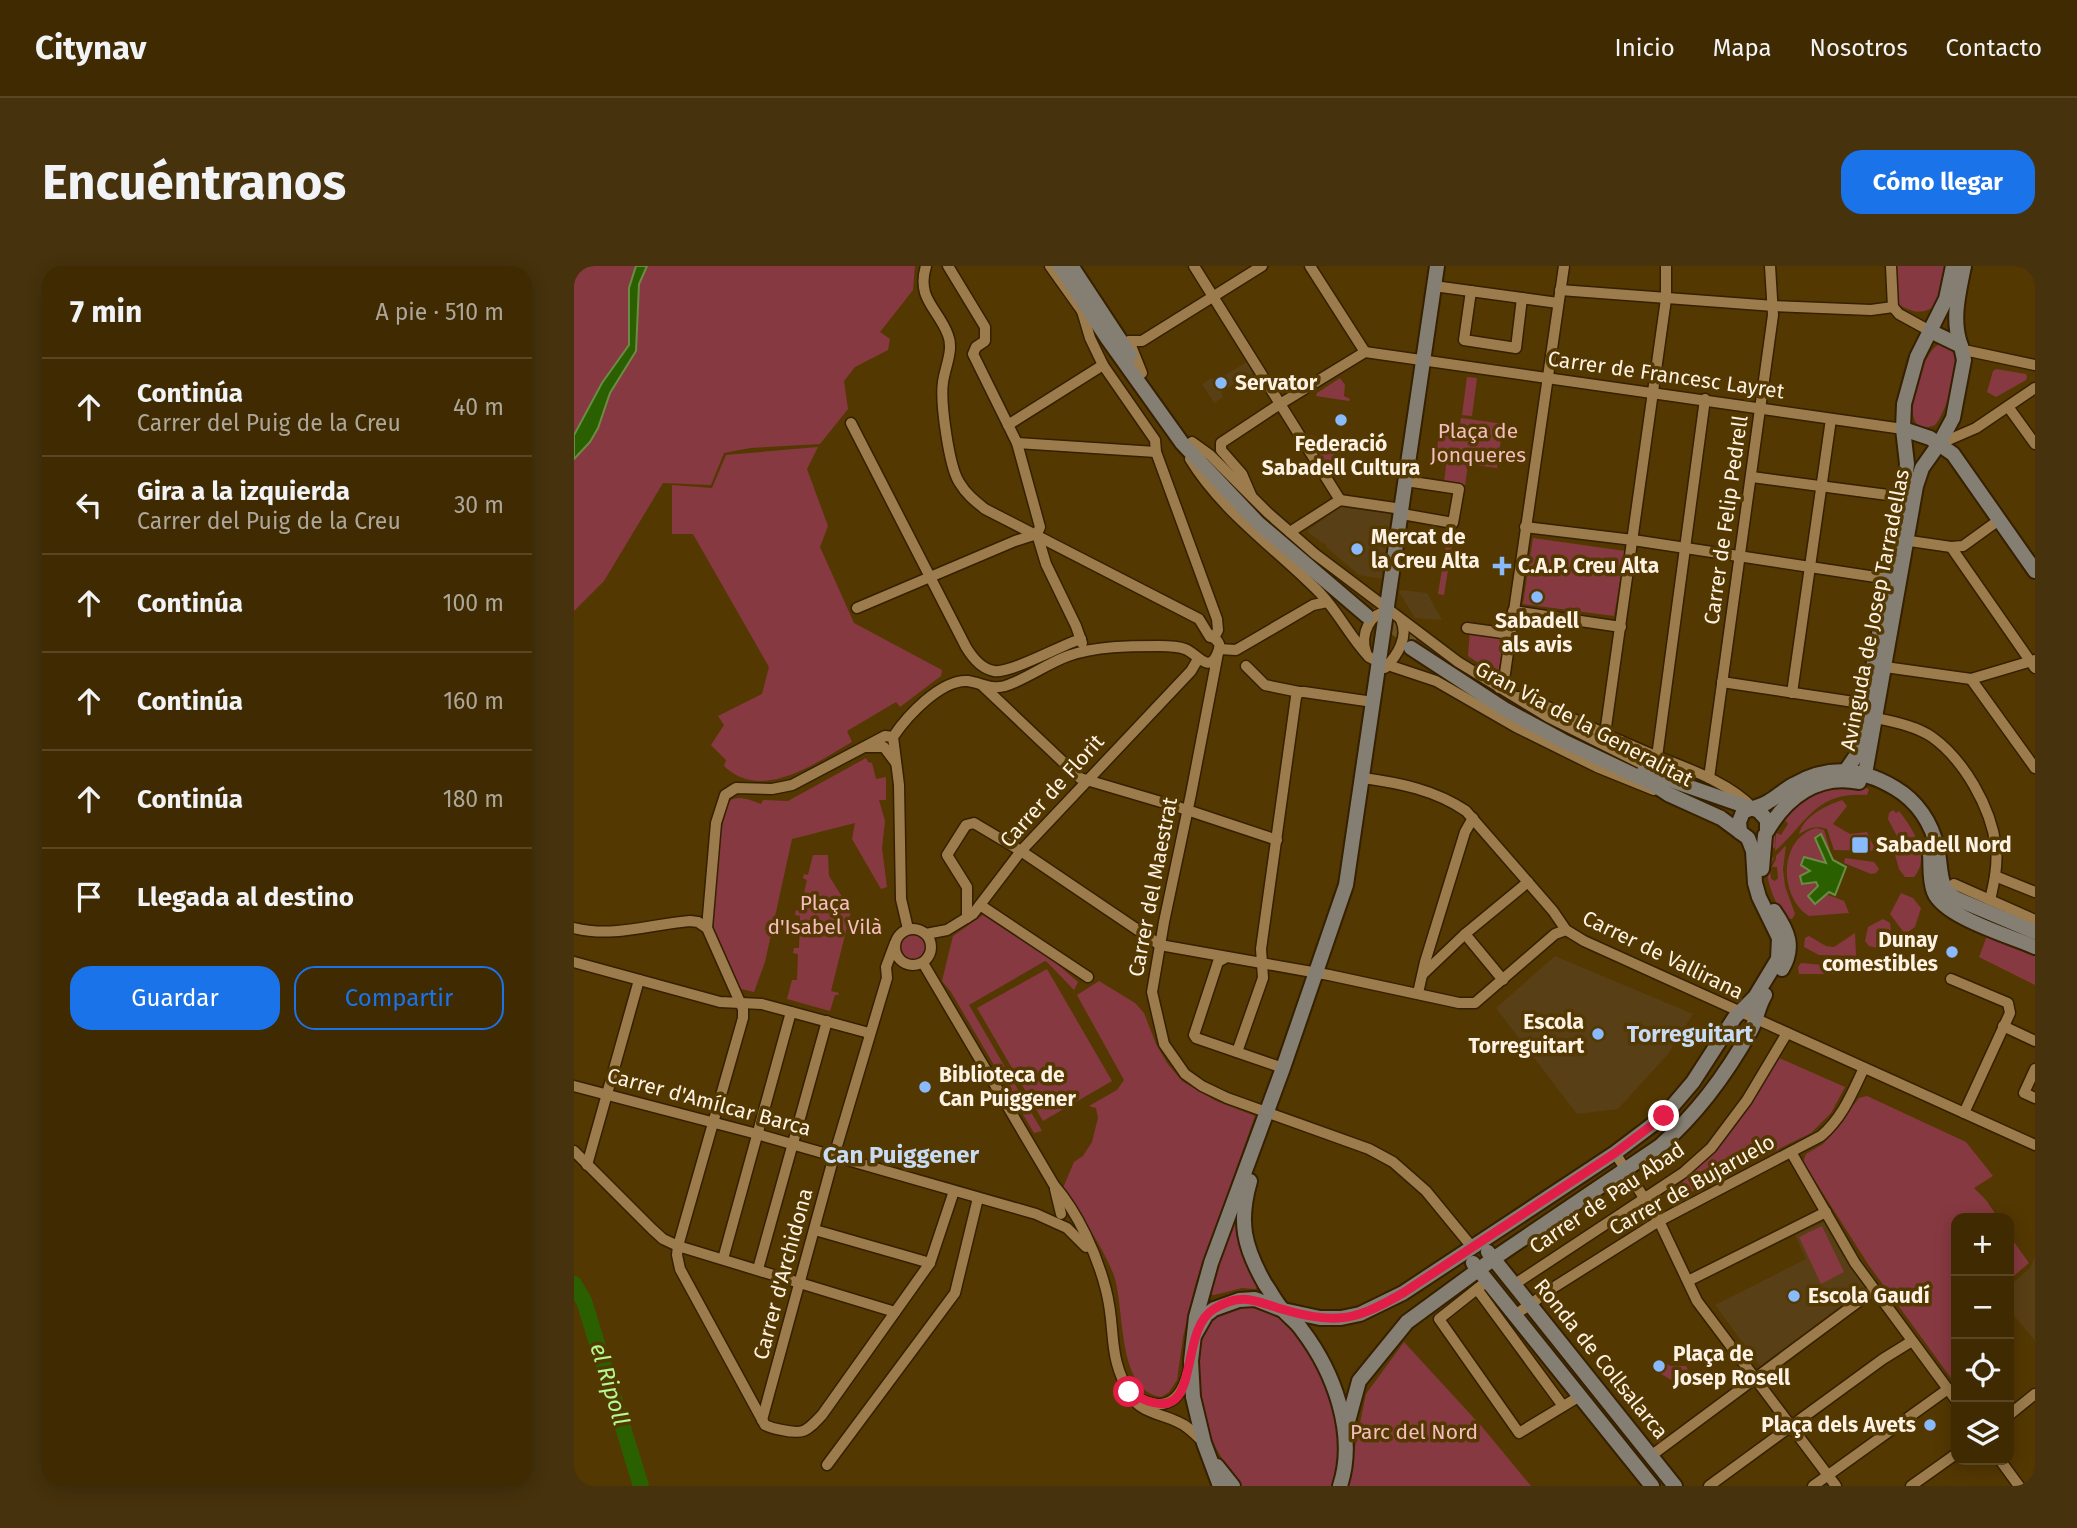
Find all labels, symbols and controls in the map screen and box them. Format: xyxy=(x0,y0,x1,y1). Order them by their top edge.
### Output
text: Citynav xyxy=(35,28,147,68)
text: Inicio xyxy=(1615,34,1675,62)
text: Mapa xyxy=(1713,34,1772,62)
text: Nosotros xyxy=(1810,34,1908,62)
text: Contacto xyxy=(1946,34,2042,62)
button: Cómo llegar xyxy=(1841,150,2035,214)
text: Encuéntranos xyxy=(42,153,346,212)
text: 7 min xyxy=(70,294,142,330)
text: A pie · 510 m xyxy=(375,298,504,326)
street label: Carrer de Francesc Layret xyxy=(1546,346,1786,405)
place label: Servator xyxy=(1235,370,1318,396)
marker: Servator xyxy=(1213,375,1229,391)
text: Continúa xyxy=(137,378,243,409)
icon: ahead xyxy=(70,388,108,426)
text: 40 m xyxy=(453,393,504,421)
text: Carrer del Puig de la Creu xyxy=(137,409,401,437)
marker: Federació Sabadell Cultura xyxy=(1333,412,1349,428)
street label: Carrer de Felip Pedrell xyxy=(1698,414,1754,626)
park label: Plaça de Jonqueres xyxy=(1430,418,1526,468)
place label: Federació Sabadell Cultura xyxy=(1262,431,1420,481)
street label: Avinguda de Josep Tarradellas xyxy=(1835,467,1915,753)
text: Gira a la izquierda xyxy=(137,476,350,507)
icon: left xyxy=(70,486,108,524)
text: 30 m xyxy=(454,491,504,519)
text: Carrer del Puig de la Creu xyxy=(137,507,401,535)
place label: Mercat de la Creu Alta xyxy=(1371,524,1480,574)
marker: Mercat de la Creu Alta xyxy=(1349,541,1365,557)
place label: C.A.P. Creu Alta xyxy=(1518,553,1659,579)
marker: C.A.P. Creu Alta xyxy=(1492,556,1512,576)
icon: ahead xyxy=(70,584,108,622)
text: Continúa xyxy=(137,588,243,619)
text: 100 m xyxy=(443,589,504,617)
marker: Sabadell als avis xyxy=(1529,589,1545,605)
place label: Sabadell als avis xyxy=(1495,608,1580,658)
street label: Gran Via de la Generalitat xyxy=(1471,656,1698,793)
icon: ahead xyxy=(70,682,108,720)
text: Continúa xyxy=(137,686,243,717)
text: 160 m xyxy=(443,687,504,715)
street label: Carrer de Florit xyxy=(994,729,1110,853)
icon: ahead xyxy=(70,780,108,818)
text: Continúa xyxy=(137,784,243,815)
text: 180 m xyxy=(443,785,504,813)
street label: Carrer del Maestrat xyxy=(1123,795,1183,979)
place label: Sabadell Nord xyxy=(1876,832,2012,858)
marker: Sabadell Nord xyxy=(1850,835,1870,855)
icon: arrive xyxy=(70,878,108,916)
text: Llegada al destino xyxy=(137,882,354,913)
park label: Plaça d'Isabel Vilà xyxy=(767,890,883,940)
street label: Carrer de Vallirana xyxy=(1578,905,1748,1005)
place label: Dunay comestibles xyxy=(1822,927,1938,977)
marker: Dunay comestibles xyxy=(1944,944,1960,960)
button: Guardar xyxy=(70,966,280,1030)
button: Compartir xyxy=(294,966,504,1030)
place label: Escola Torreguitart xyxy=(1469,1009,1585,1059)
district label: Torreguitart xyxy=(1627,1020,1754,1048)
marker: Escola Torreguitart xyxy=(1590,1026,1606,1042)
street label: Carrer d'Amílcar Barca xyxy=(604,1062,814,1142)
place label: Biblioteca de Can Puiggener xyxy=(939,1062,1076,1112)
marker: Biblioteca de Can Puiggener xyxy=(917,1079,933,1095)
route end xyxy=(1648,1100,1679,1131)
street label: Carrer de Bujaruelo xyxy=(1605,1129,1779,1241)
street label: Carrer de Pau Abad xyxy=(1524,1136,1690,1260)
district label: Can Puiggener xyxy=(823,1141,980,1169)
street label: Carrer d'Archidona xyxy=(748,1185,818,1363)
map controls xyxy=(1951,1213,2014,1465)
button: + xyxy=(1951,1213,2014,1276)
street label: Ronda de Collsalarca xyxy=(1528,1273,1674,1445)
button: − xyxy=(1951,1276,2014,1339)
place label: Escola Gaudí xyxy=(1808,1283,1930,1309)
marker: Escola Gaudí xyxy=(1786,1288,1802,1304)
water label: el Ripoll xyxy=(584,1339,636,1429)
button: locate xyxy=(1951,1339,2014,1402)
place label: Plaça de Josep Rosell xyxy=(1672,1341,1791,1391)
marker: Plaça de Josep Rosell xyxy=(1651,1358,1667,1374)
route start xyxy=(1113,1376,1144,1407)
button: layers xyxy=(1951,1402,2014,1465)
place label: Plaça dels Avets xyxy=(1761,1412,1916,1438)
marker: Plaça dels Avets xyxy=(1922,1417,1938,1433)
park label: Parc del Nord xyxy=(1350,1419,1478,1445)

